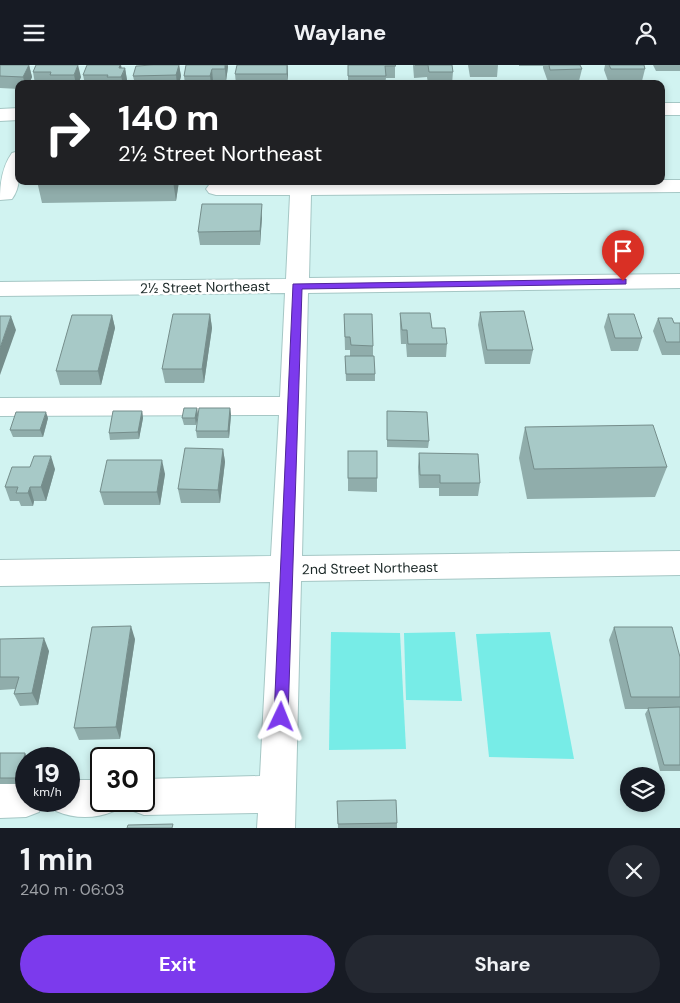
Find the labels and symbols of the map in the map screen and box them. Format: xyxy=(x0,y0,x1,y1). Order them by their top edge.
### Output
pin xyxy=(602,230,644,281)
street label: 2½ Street Northeast xyxy=(140,277,270,297)
street label: 2nd Street Northeast xyxy=(302,558,438,578)
position arrow xyxy=(254,690,306,742)
speed limit sign: 30 xyxy=(90,747,155,812)

